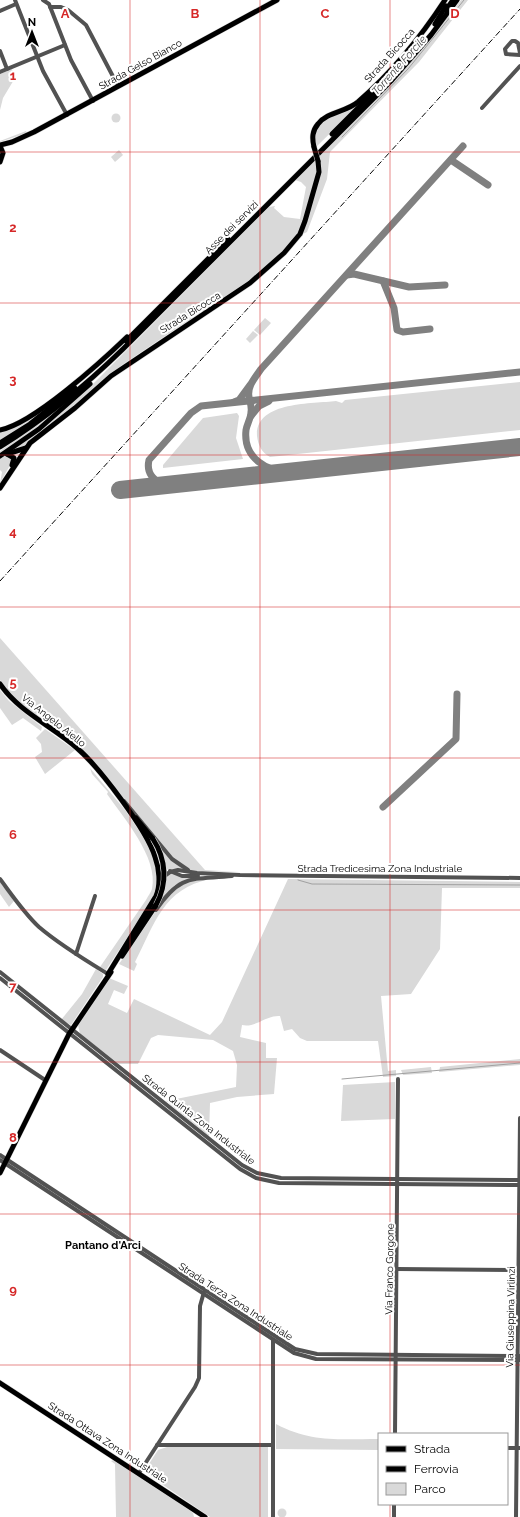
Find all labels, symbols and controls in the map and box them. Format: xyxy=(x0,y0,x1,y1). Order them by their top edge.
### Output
text: A xyxy=(61,6,70,21)
text: B xyxy=(191,6,200,21)
text: C xyxy=(321,6,330,21)
text: D xyxy=(450,6,460,21)
north arrow xyxy=(12,12,52,52)
text: N xyxy=(28,16,36,29)
street label: Strada Bicocca xyxy=(362,26,417,85)
water label: Torrente Forcile xyxy=(369,33,430,98)
street label: Strada Gelso Bianco xyxy=(97,37,184,92)
text: 1 xyxy=(10,68,17,83)
street label: Asse dei servizi xyxy=(203,199,260,256)
text: 2 xyxy=(9,220,17,235)
street label: Strada Bicocca xyxy=(158,289,222,335)
text: 3 xyxy=(9,372,17,387)
text: 4 xyxy=(9,524,17,539)
text: 5 xyxy=(9,675,17,690)
street label: Via Angelo Aiello xyxy=(19,692,88,749)
text: 6 xyxy=(9,827,17,842)
street label: Strada Tredicesima Zona Industriale xyxy=(298,863,463,874)
text: 7 xyxy=(9,979,17,994)
street label: Strada Quinta Zona Industriale xyxy=(140,1072,257,1167)
text: 8 xyxy=(9,1130,17,1145)
street label: Via Franco Gorgone xyxy=(383,1223,396,1315)
district label: Pantano d'Arci xyxy=(65,1239,141,1252)
street label: Strada Terza Zona Industriale xyxy=(177,1260,295,1343)
street label: Via Giuseppina Virlinzi xyxy=(504,1266,517,1368)
text: 9 xyxy=(9,1282,17,1297)
street label: Strada Ottava Zona Industriale xyxy=(46,1400,169,1485)
legend xyxy=(378,1433,508,1505)
text: Strada xyxy=(414,1442,450,1456)
text: Ferrovia xyxy=(414,1462,458,1476)
text: Parco xyxy=(414,1482,446,1496)

